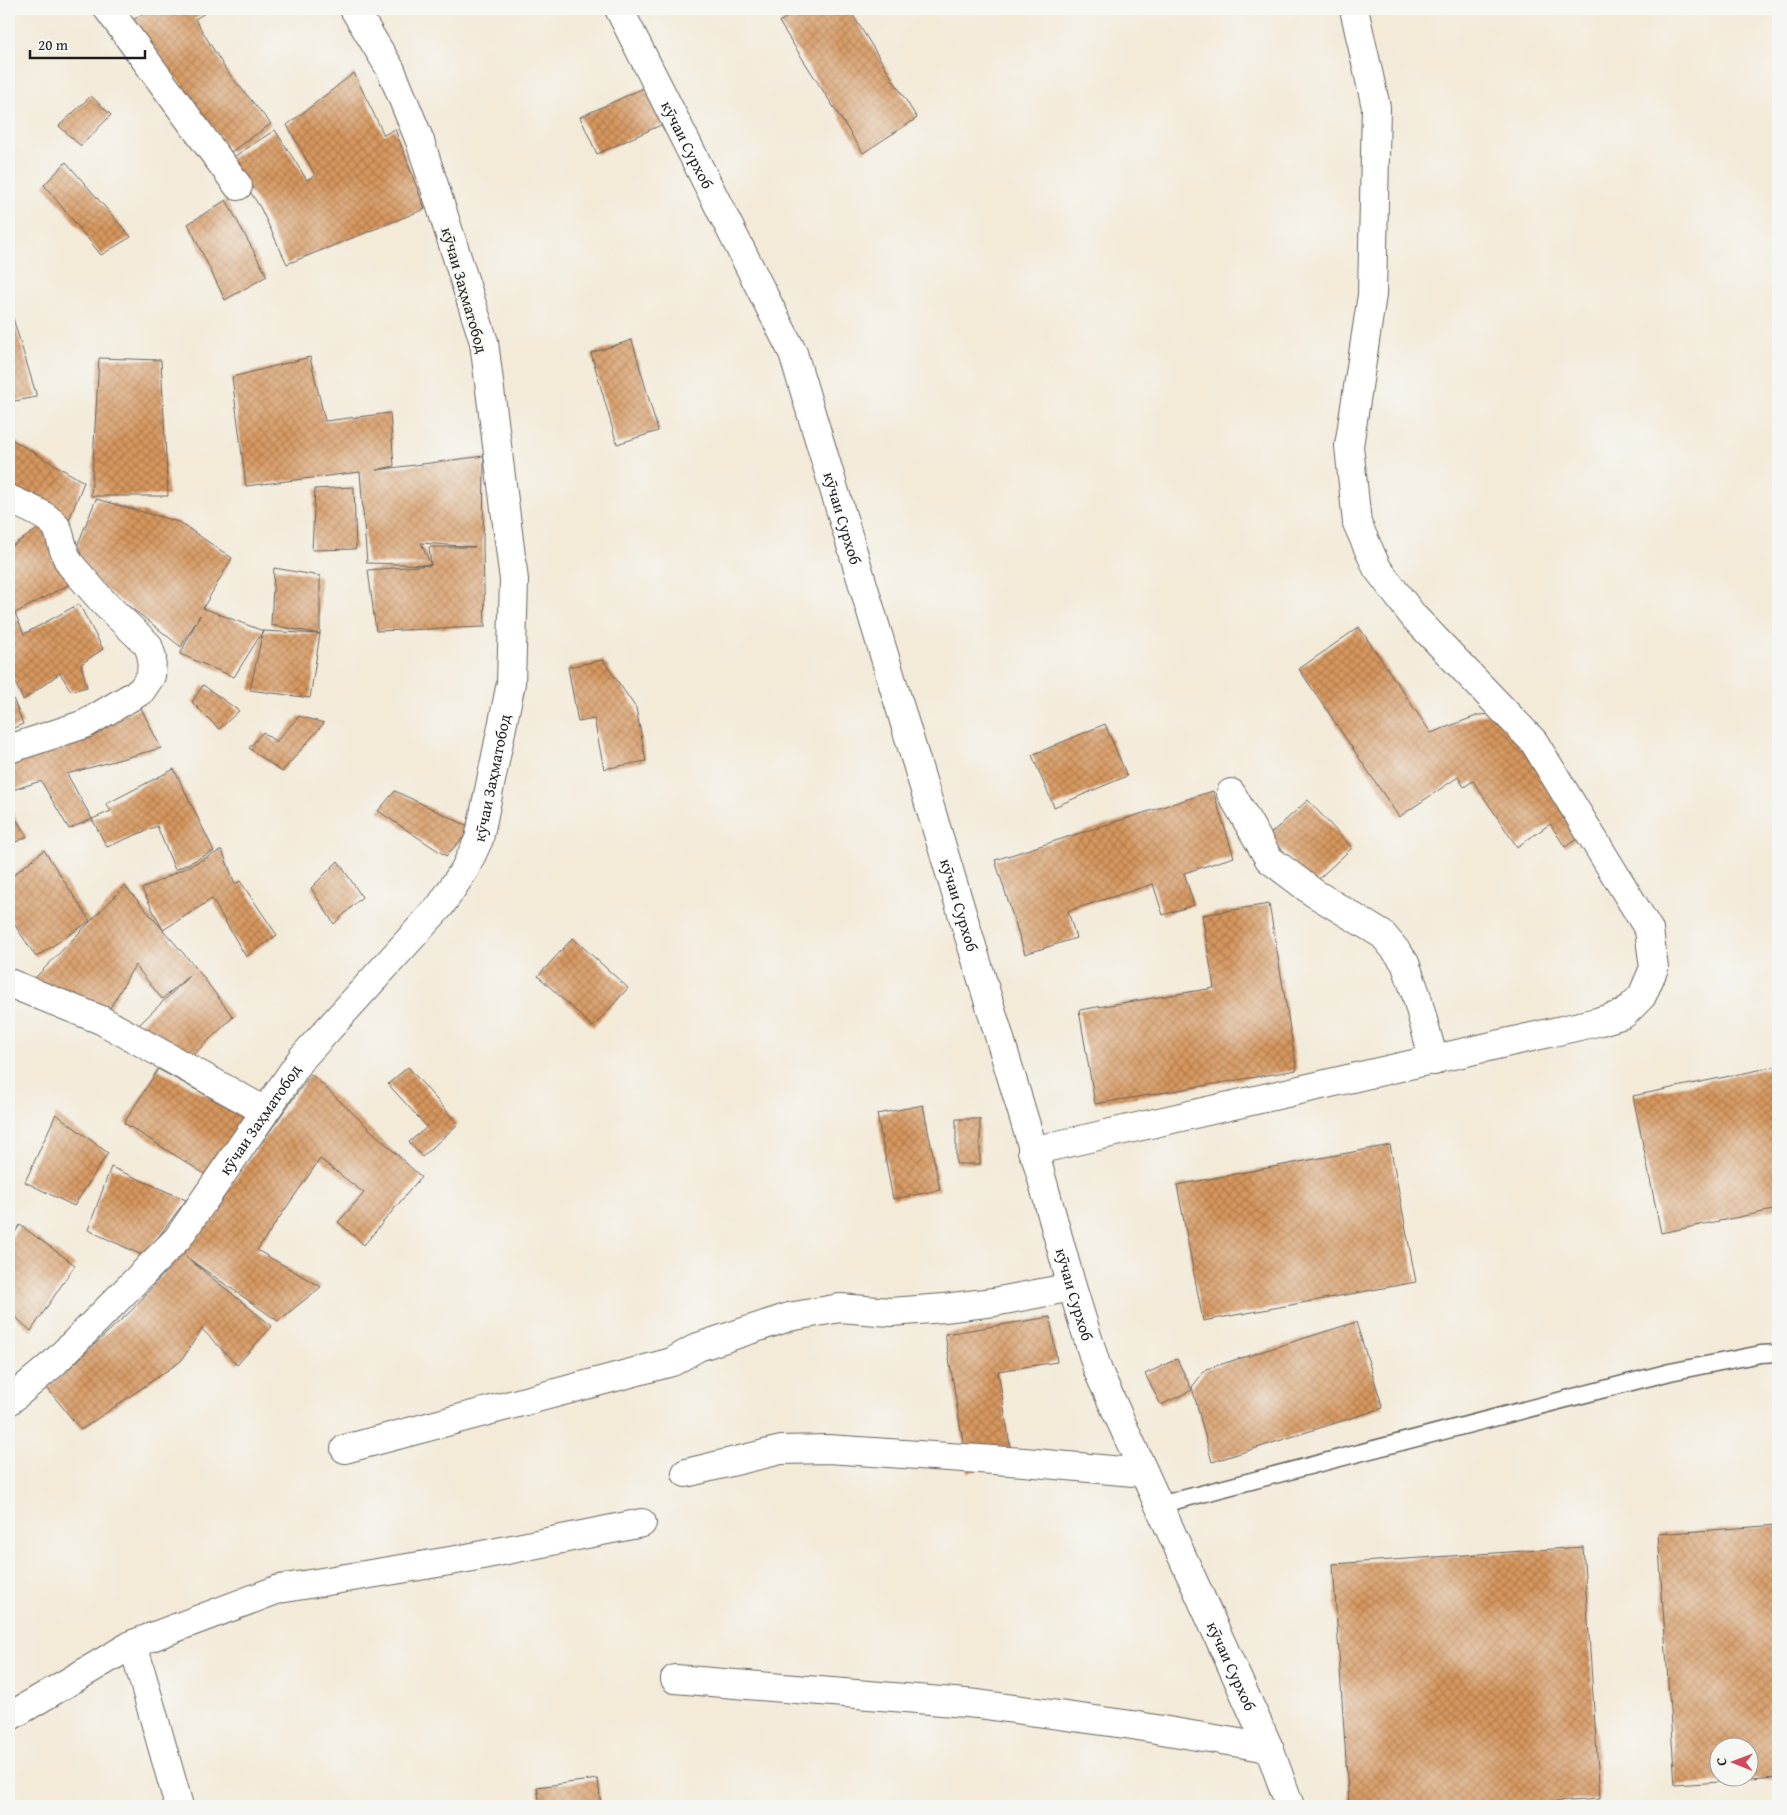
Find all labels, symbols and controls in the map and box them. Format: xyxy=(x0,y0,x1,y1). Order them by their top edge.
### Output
scale bar xyxy=(30,28,145,60)
text: 20 m xyxy=(38,34,69,55)
street label: кӯчаи Сурхоб xyxy=(655,96,720,193)
street label: кӯчаи Заҳматобод xyxy=(436,224,495,356)
street label: кӯчаи Сурхоб xyxy=(818,469,868,567)
street label: кӯчаи Заҳматобод xyxy=(467,712,516,844)
street label: кӯчаи Сурхоб xyxy=(934,856,985,954)
street label: кӯчаи Заҳматобод xyxy=(213,1059,307,1180)
street label: кӯчаи Сурхоб xyxy=(1050,1245,1100,1344)
street label: кӯчаи Сурхоб xyxy=(1201,1617,1262,1714)
north arrow xyxy=(1710,1738,1760,1788)
text: С xyxy=(1711,1758,1731,1766)

